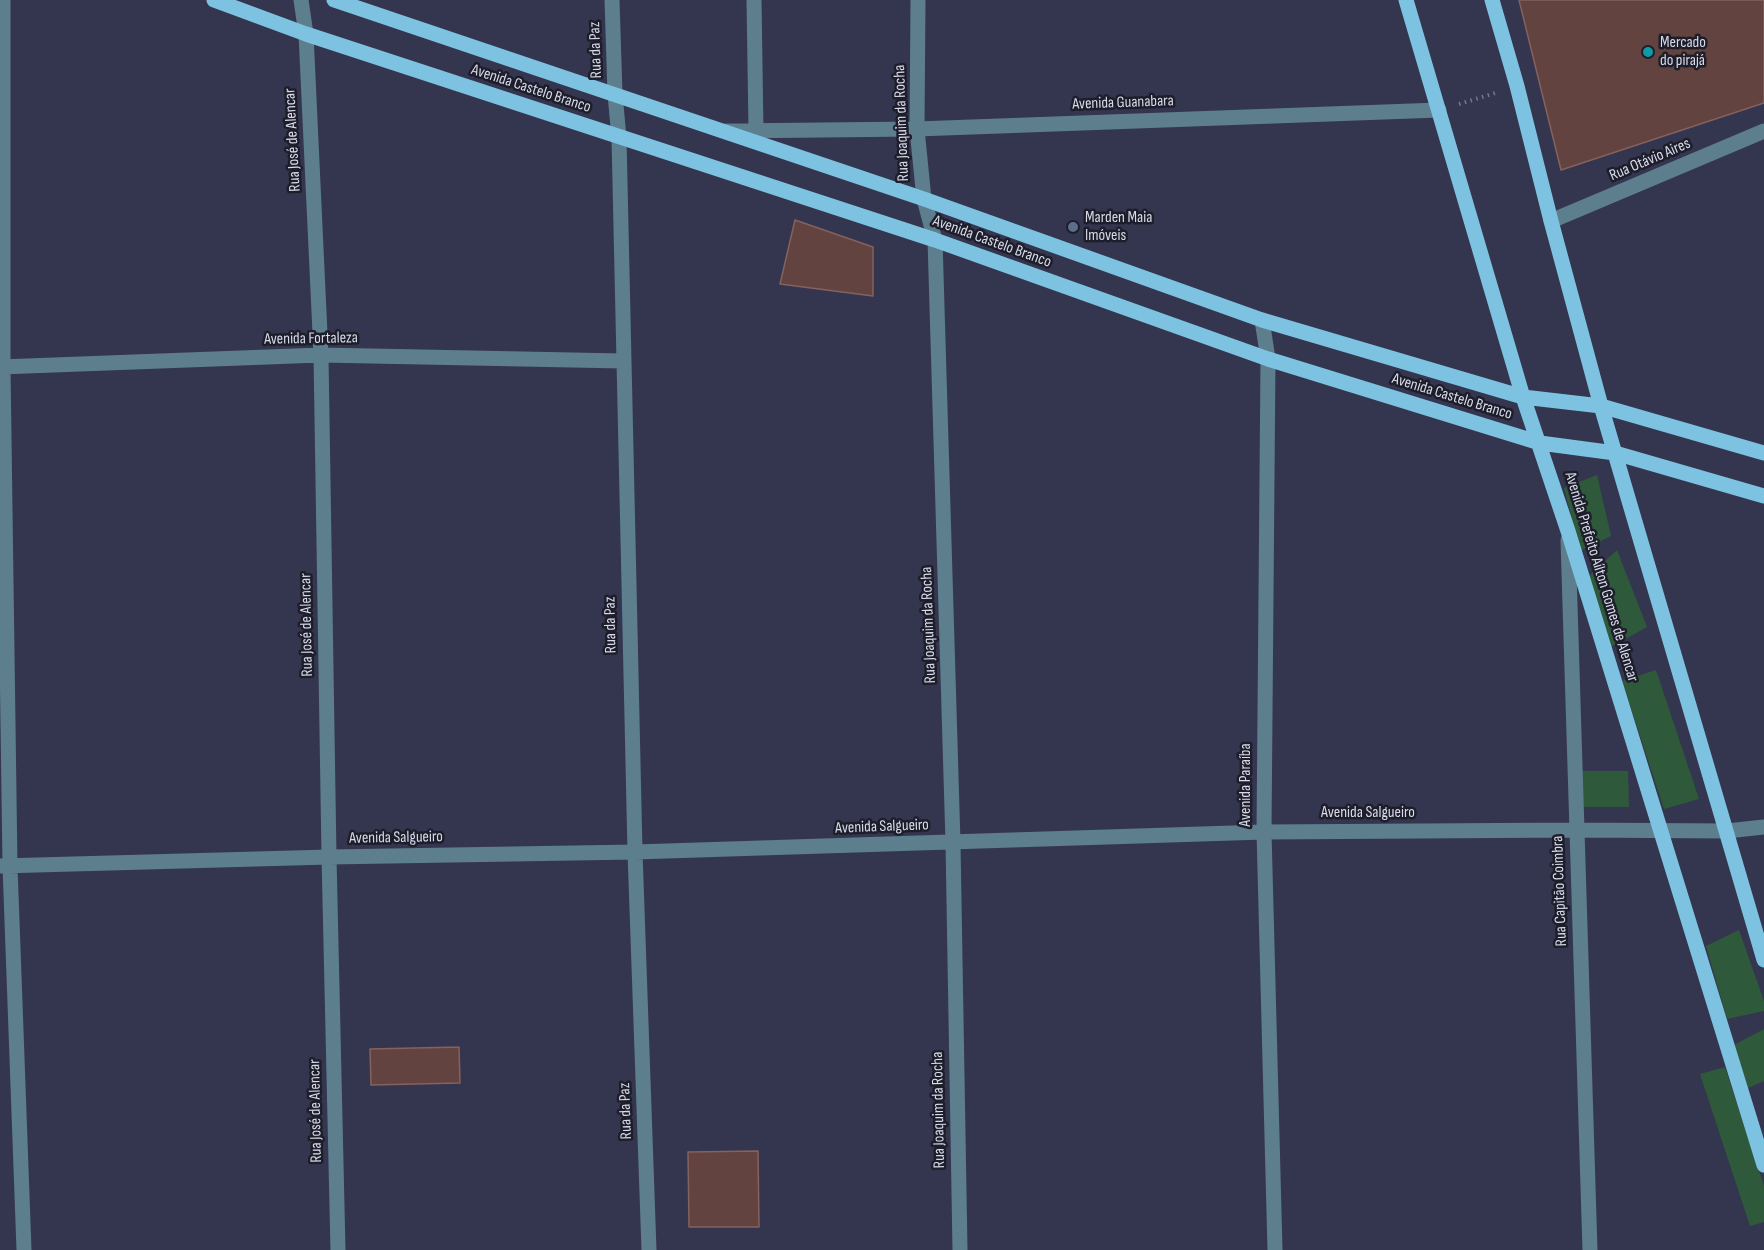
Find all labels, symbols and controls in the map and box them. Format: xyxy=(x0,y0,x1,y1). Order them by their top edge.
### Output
street label: Rua da Paz xyxy=(585,21,607,79)
place label: Mercado do pirajá xyxy=(1660,33,1706,71)
marker: Mercado do pirajá xyxy=(1641,45,1655,59)
street label: Avenida Castelo Branco xyxy=(469,61,593,117)
street label: Rua Joaquim da Rocha xyxy=(890,64,914,182)
street label: Rua José de Alencar xyxy=(281,88,305,192)
street label: Avenida Guanabara xyxy=(1072,92,1174,114)
street label: Rua Otávio Aires xyxy=(1607,134,1693,186)
place label: Marden Maia Imóveis xyxy=(1085,208,1152,246)
street label: Avenida Castelo Branco xyxy=(930,212,1054,272)
marker: Marden Maia Imóveis xyxy=(1066,220,1080,234)
street label: Avenida Fortaleza xyxy=(264,329,358,349)
street label: Avenida Castelo Branco xyxy=(1390,370,1514,424)
street label: Avenida Prefeito Aílton Gomes de Alencar xyxy=(1560,470,1642,684)
street label: Rua Joaquim da Rocha xyxy=(917,566,941,684)
street label: Rua José de Alencar xyxy=(296,573,318,677)
street label: Rua da Paz xyxy=(601,597,621,653)
street label: Avenida Paraíba xyxy=(1236,743,1256,827)
street label: Avenida Salgueiro xyxy=(1321,803,1415,823)
street label: Avenida Salgueiro xyxy=(835,816,929,838)
street label: Avenida Salgueiro xyxy=(349,828,443,848)
street label: Rua Capitão Coimbra xyxy=(1548,835,1572,947)
street label: Rua Joaquim da Rocha xyxy=(928,1052,950,1168)
street label: Rua José de Alencar xyxy=(305,1059,327,1163)
street label: Rua da Paz xyxy=(615,1082,637,1140)

